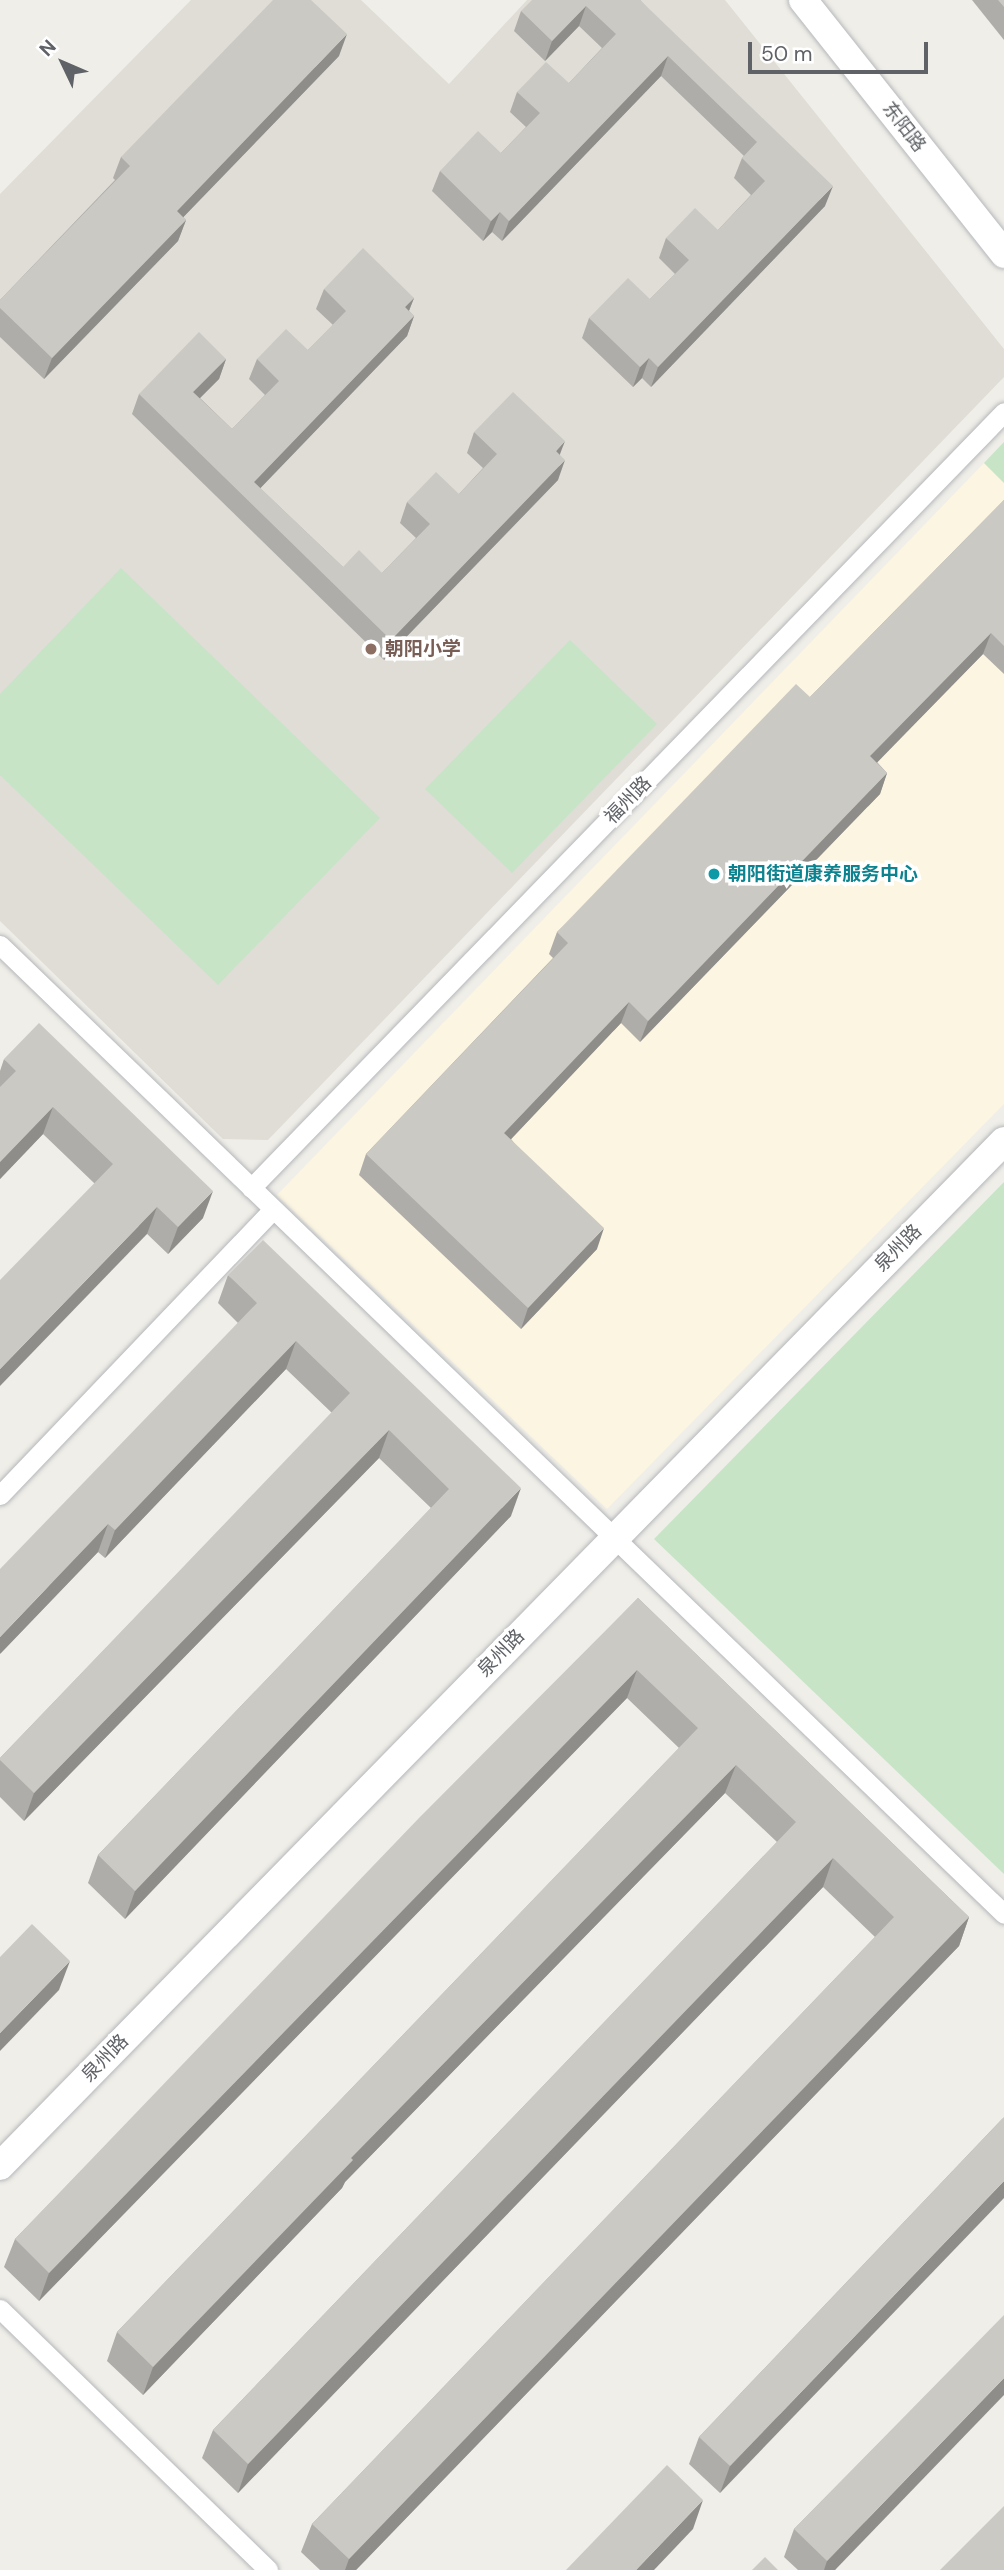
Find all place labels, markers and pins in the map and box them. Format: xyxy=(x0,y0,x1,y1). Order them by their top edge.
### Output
place label: 朝阳小学 xyxy=(385,638,461,660)
marker: 朝阳小学 xyxy=(363,641,379,657)
place label: 朝阳街道康养服务中心 xyxy=(728,863,918,885)
marker: 朝阳街道康养服务中心 xyxy=(706,866,722,882)

